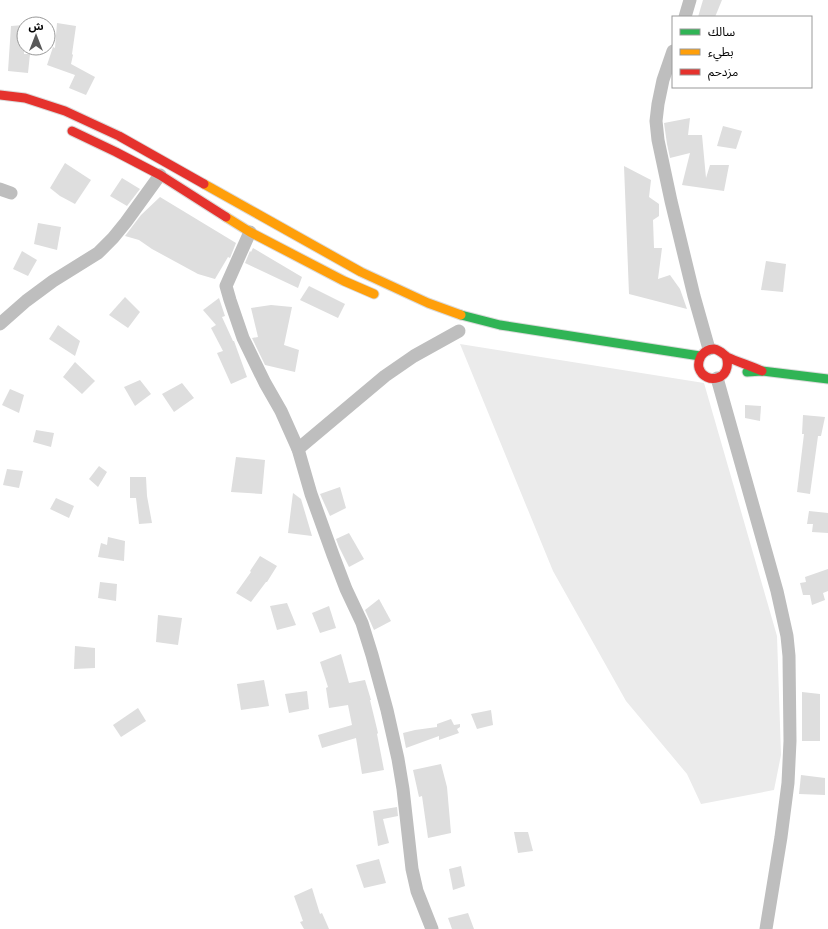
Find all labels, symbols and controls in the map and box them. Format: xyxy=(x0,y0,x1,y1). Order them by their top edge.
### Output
north arrow xyxy=(16,16,56,56)
legend xyxy=(672,16,812,88)
text: ش xyxy=(28,18,44,33)
text: سالك xyxy=(708,23,735,40)
text: بطيء xyxy=(708,43,734,62)
text: مزدحم xyxy=(708,63,738,81)

